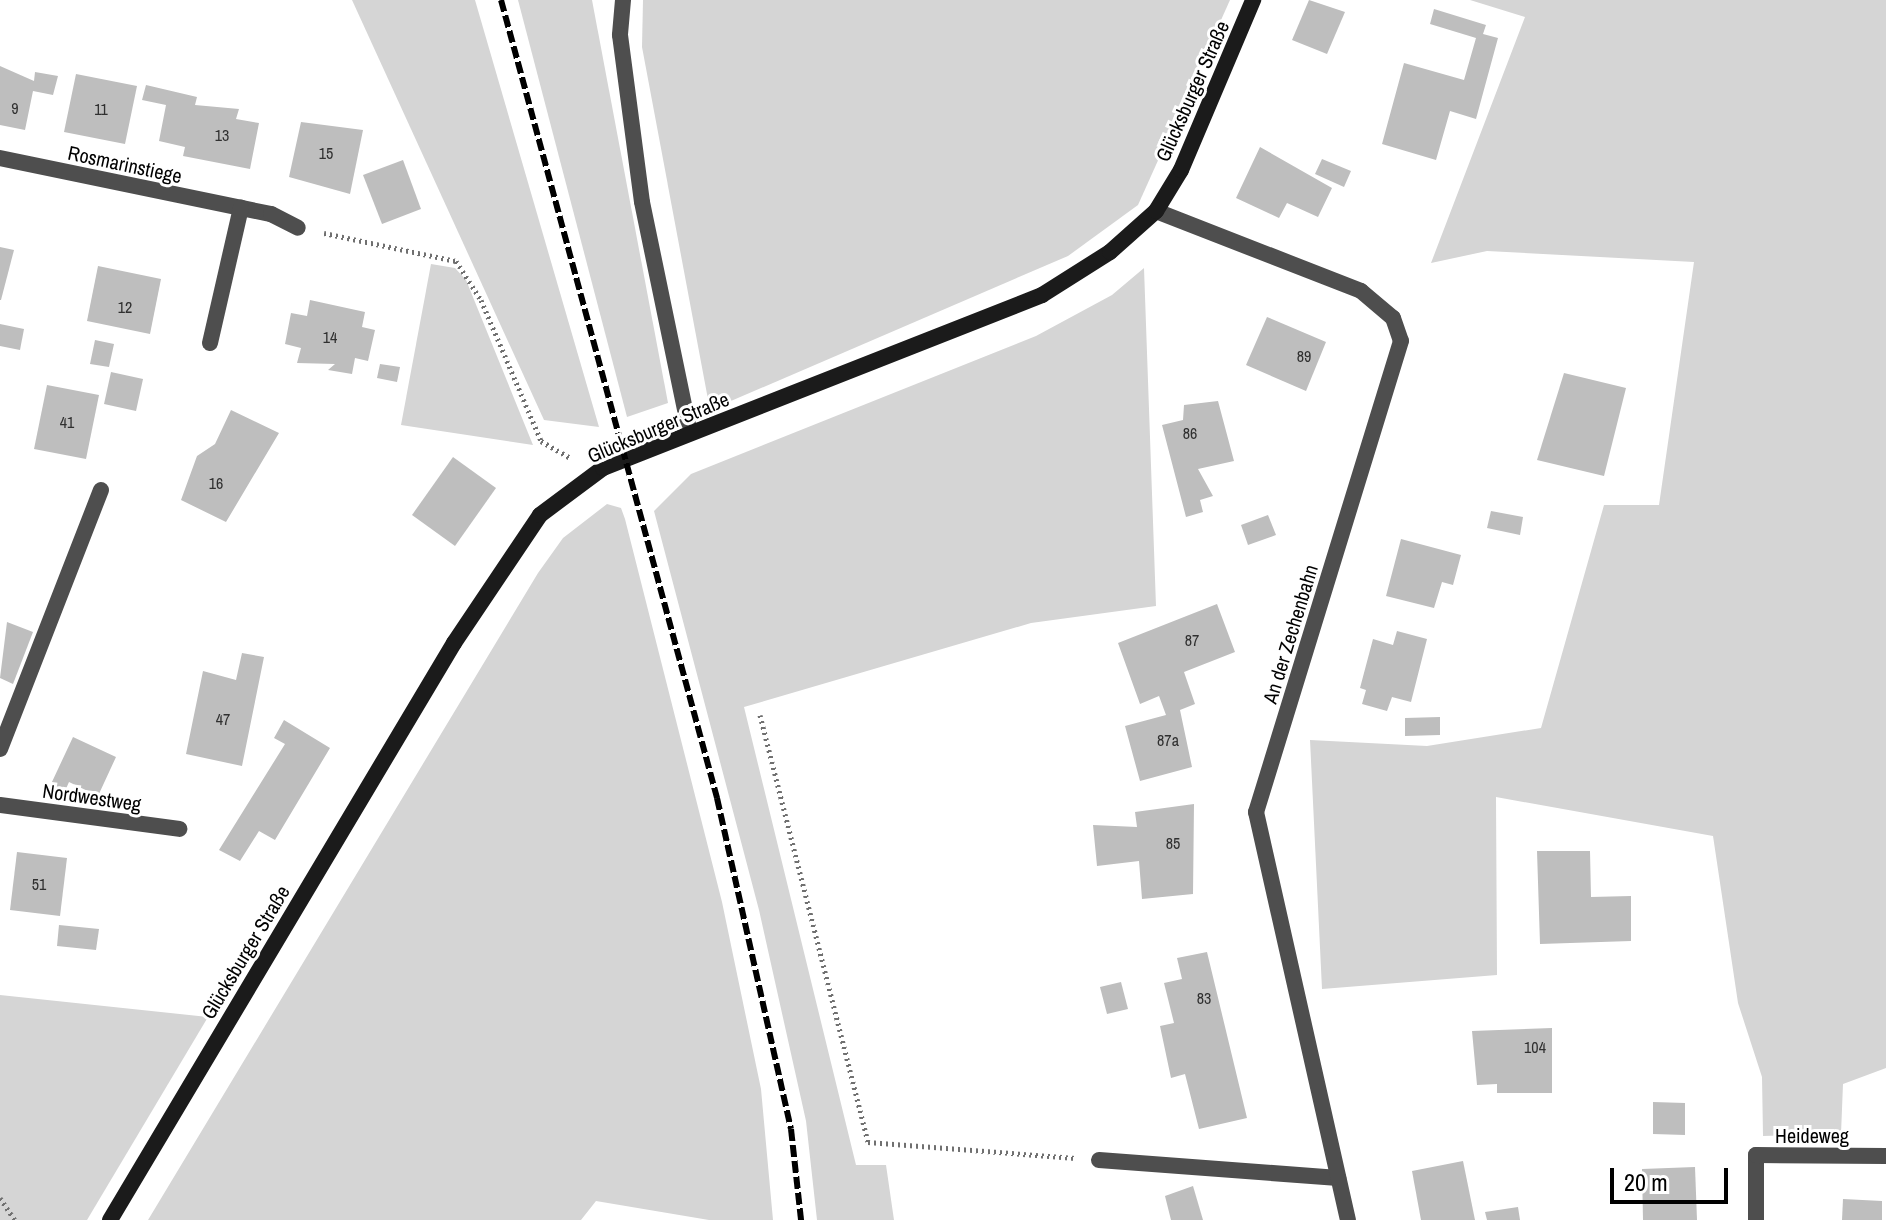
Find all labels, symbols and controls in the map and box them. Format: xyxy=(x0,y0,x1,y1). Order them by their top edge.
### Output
street label: Glücksburger Straße xyxy=(1150,17,1234,165)
house number: 9 xyxy=(11,98,19,118)
house number: 11 xyxy=(94,99,108,119)
house number: 13 xyxy=(215,125,229,145)
street label: Rosmarinstiege xyxy=(66,140,184,188)
house number: 15 xyxy=(319,143,333,163)
house number: 12 xyxy=(118,297,132,317)
house number: 14 xyxy=(323,327,337,347)
house number: 89 xyxy=(1297,346,1311,366)
street label: Glücksburger Straße xyxy=(584,386,732,468)
house number: 41 xyxy=(60,412,74,432)
house number: 86 xyxy=(1183,423,1197,443)
house number: 16 xyxy=(209,473,223,493)
street label: An der Zechenbahn xyxy=(1257,562,1323,706)
house number: 87 xyxy=(1185,630,1199,650)
house number: 47 xyxy=(216,709,230,729)
house number: 87a xyxy=(1157,730,1179,750)
street label: Nordwestweg xyxy=(41,778,143,816)
house number: 85 xyxy=(1166,833,1180,853)
house number: 51 xyxy=(32,874,46,894)
street label: Glücksburger Straße xyxy=(196,881,294,1023)
house number: 83 xyxy=(1197,988,1211,1008)
house number: 104 xyxy=(1524,1037,1546,1057)
street label: Heideweg xyxy=(1775,1123,1849,1147)
scale bar xyxy=(1614,1152,1732,1202)
text: 20 m xyxy=(1624,1166,1668,1198)

